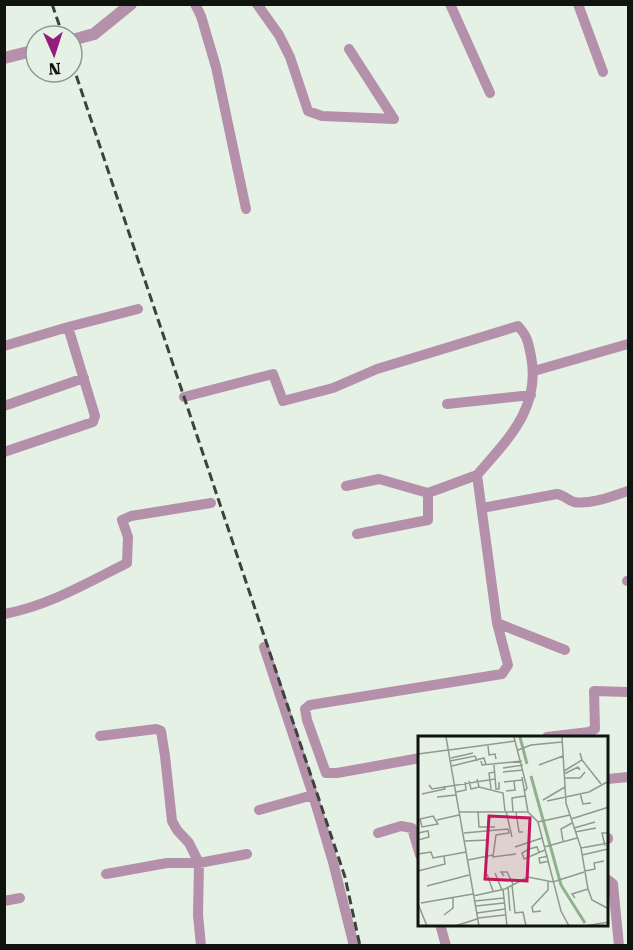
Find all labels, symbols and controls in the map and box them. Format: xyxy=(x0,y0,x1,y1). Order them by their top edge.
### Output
north arrow xyxy=(24,24,84,84)
text: N xyxy=(48,59,61,78)
inset map xyxy=(418,736,609,926)

